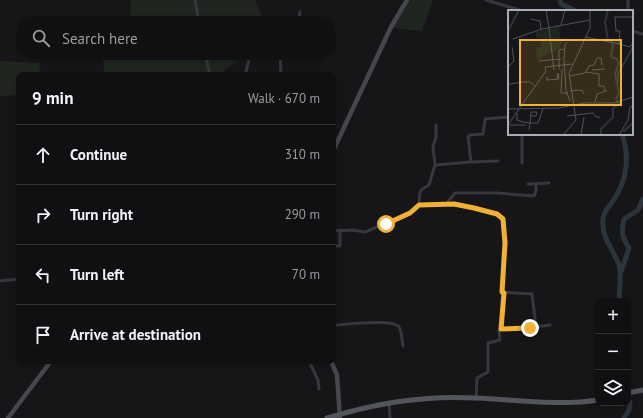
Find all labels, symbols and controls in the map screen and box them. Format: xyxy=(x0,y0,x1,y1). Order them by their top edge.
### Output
inset map xyxy=(508,10,633,135)
search box xyxy=(16,16,336,60)
icon: search xyxy=(30,27,52,49)
text: Search here xyxy=(62,29,138,48)
text: 9 min xyxy=(32,87,73,109)
text: Walk · 670 m xyxy=(248,90,320,107)
icon: ahead xyxy=(32,144,54,166)
text: Continue xyxy=(70,145,127,164)
text: 310 m xyxy=(285,146,320,163)
icon: right xyxy=(32,204,54,226)
text: Turn right xyxy=(70,205,133,224)
text: 290 m xyxy=(285,206,320,223)
route start xyxy=(377,215,395,233)
icon: left xyxy=(32,264,54,286)
text: Turn left xyxy=(70,265,124,284)
text: 70 m xyxy=(292,266,320,283)
map controls xyxy=(595,298,631,406)
button: + xyxy=(595,298,631,334)
route end xyxy=(521,319,539,337)
icon: arrive xyxy=(32,324,54,346)
text: Arrive at destination xyxy=(70,325,201,344)
button: − xyxy=(595,334,631,370)
button: layers xyxy=(595,370,631,406)

